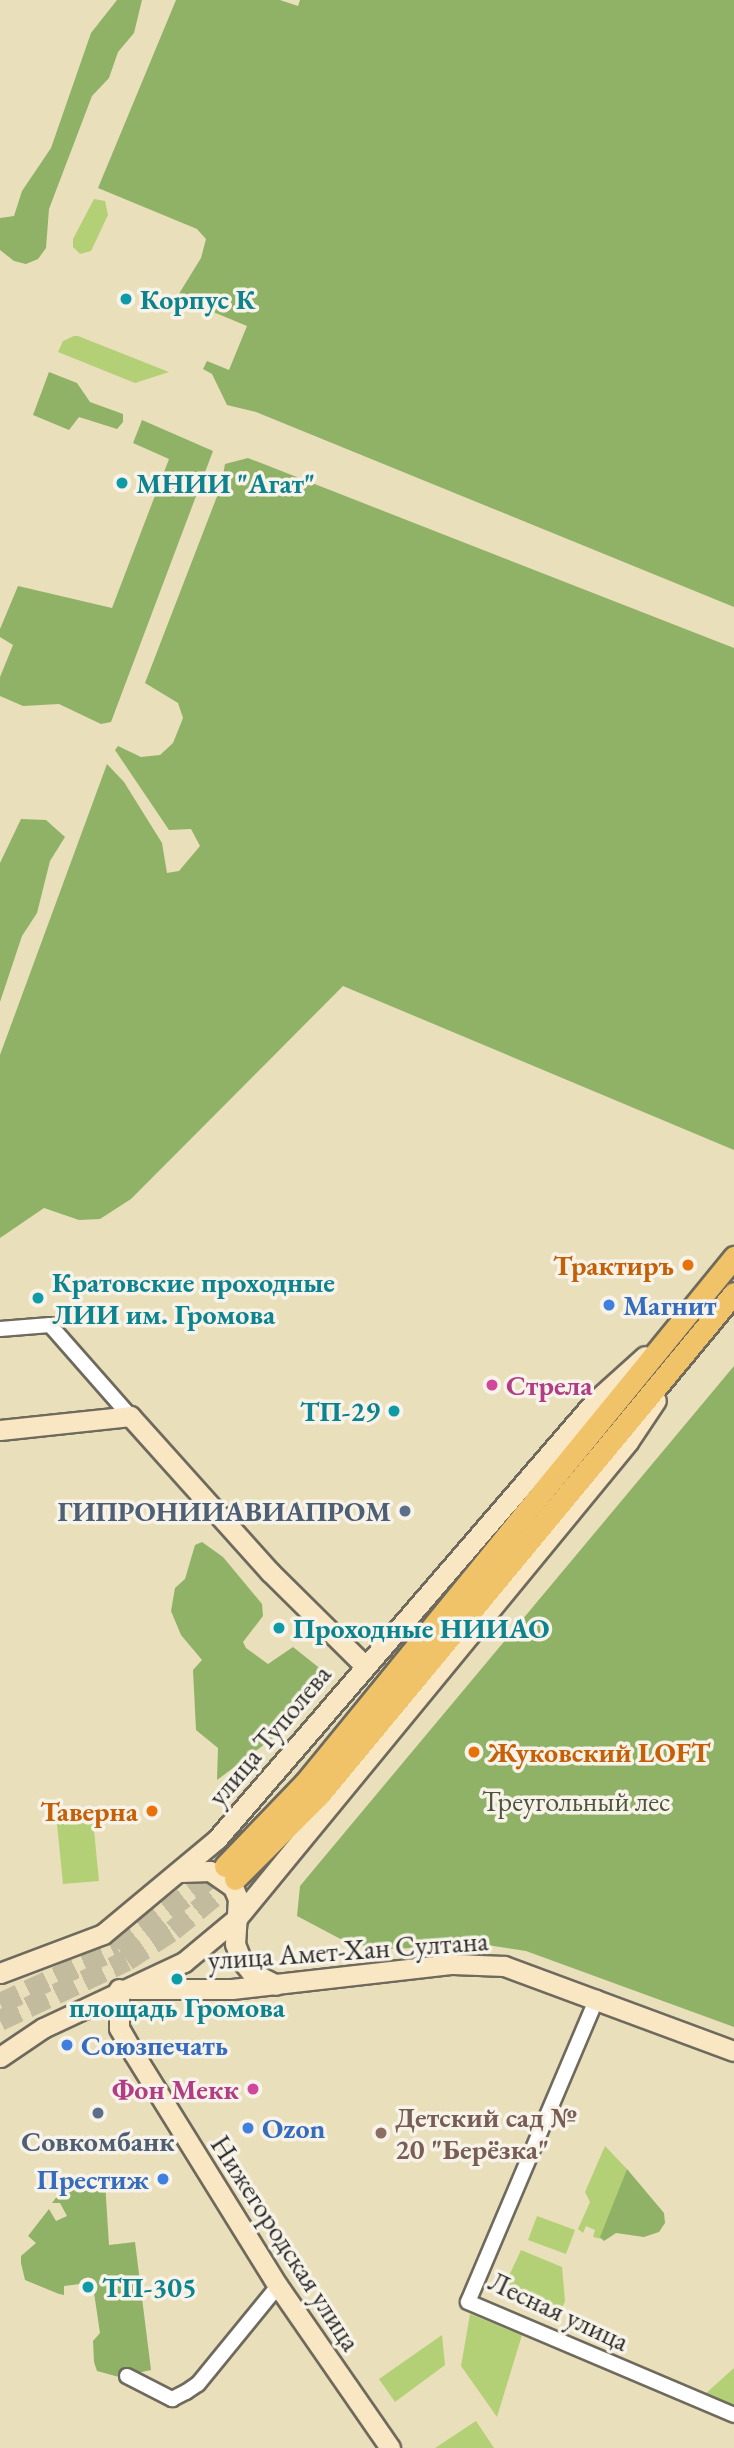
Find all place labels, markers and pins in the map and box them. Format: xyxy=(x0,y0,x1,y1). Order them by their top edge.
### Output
place label: Корпус К xyxy=(140,282,255,316)
marker: Корпус К xyxy=(118,291,134,307)
place label: МНИИ "Агат" xyxy=(136,466,315,500)
marker: МНИИ "Агат" xyxy=(114,475,130,491)
place label: Трактиръ xyxy=(553,1248,674,1282)
marker: Трактиръ xyxy=(680,1257,696,1273)
place label: Кратовские проходные ЛИИ им. Громова xyxy=(52,1265,335,1331)
place label: Магнит xyxy=(623,1288,717,1322)
marker: Кратовские проходные ЛИИ им. Громова xyxy=(30,1290,46,1306)
marker: Магнит xyxy=(601,1297,617,1313)
place label: Стрела xyxy=(506,1368,593,1402)
marker: Стрела xyxy=(484,1377,500,1393)
place label: ТП-29 xyxy=(300,1394,380,1428)
marker: ТП-29 xyxy=(386,1403,402,1419)
place label: ГИПРОНИИАВИАПРОМ xyxy=(58,1494,391,1528)
marker: ГИПРОНИИАВИАПРОМ xyxy=(397,1503,413,1519)
place label: Проходные НИИАО xyxy=(293,1611,550,1645)
marker: Проходные НИИАО xyxy=(271,1620,287,1636)
place label: Жуковский LOFT xyxy=(488,1735,711,1769)
marker: Жуковский LOFT xyxy=(466,1744,482,1760)
place label: Таверна xyxy=(40,1794,138,1828)
marker: Таверна xyxy=(144,1803,160,1819)
marker: площадь Громова xyxy=(169,1971,185,1987)
place label: площадь Громова xyxy=(69,1990,285,2024)
place label: Союзпечать xyxy=(81,2028,228,2062)
marker: Союзпечать xyxy=(59,2037,75,2053)
place label: Фон Мекк xyxy=(112,2072,239,2106)
marker: Фон Мекк xyxy=(245,2081,261,2097)
place label: Детский сад № 20 "Берёзка" xyxy=(395,2100,576,2166)
marker: Совкомбанк xyxy=(90,2105,106,2121)
place label: Ozon xyxy=(262,2111,325,2145)
marker: Ozon xyxy=(240,2120,256,2136)
place label: Совкомбанк xyxy=(21,2124,175,2158)
marker: Детский сад № 20 "Берёзка" xyxy=(373,2125,389,2141)
place label: Престиж xyxy=(37,2162,149,2196)
marker: Престиж xyxy=(155,2171,171,2187)
place label: ТП-305 xyxy=(102,2270,197,2304)
marker: ТП-305 xyxy=(80,2279,96,2295)

